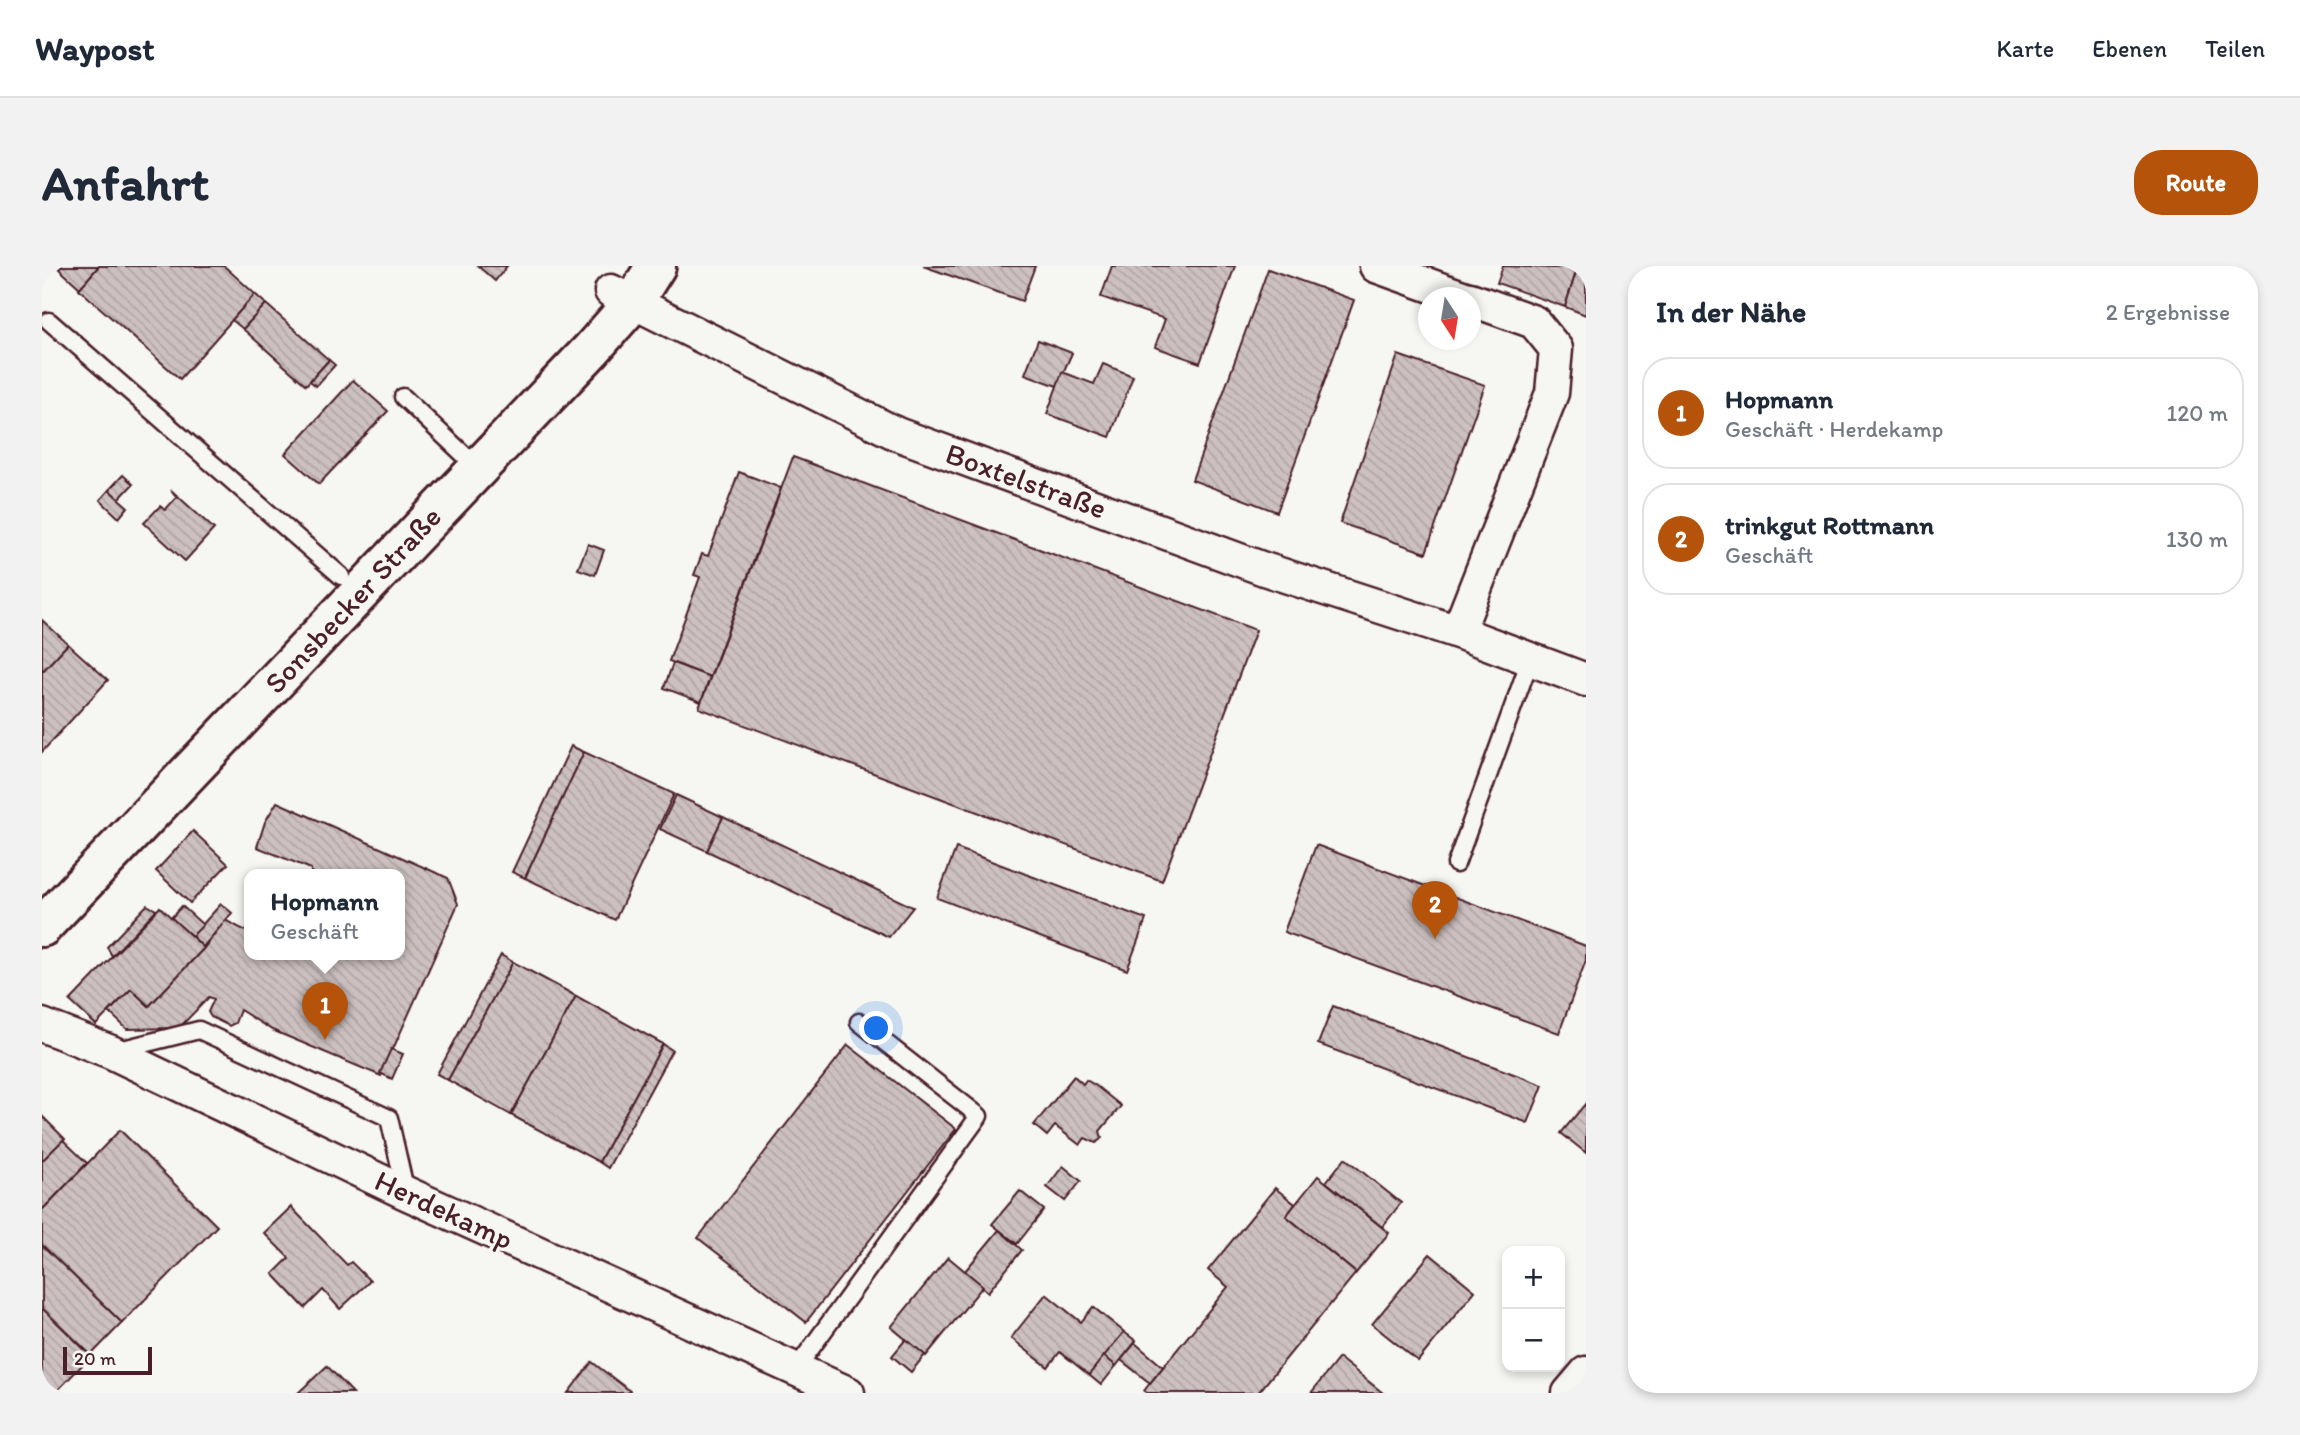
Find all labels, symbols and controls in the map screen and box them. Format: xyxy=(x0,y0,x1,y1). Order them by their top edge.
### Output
text: Waypost xyxy=(35,29,155,68)
text: Karte xyxy=(1996,34,2054,63)
text: Ebenen xyxy=(2092,34,2167,63)
text: Teilen xyxy=(2205,34,2265,63)
button: Route xyxy=(2134,150,2258,215)
text: Anfahrt xyxy=(42,153,209,212)
north arrow xyxy=(1418,287,1481,350)
text: In der Nähe xyxy=(1656,293,1806,330)
text: 2 Ergebnisse xyxy=(2106,298,2230,326)
text: Hopmann xyxy=(1725,383,1833,415)
text: 1 xyxy=(1676,399,1686,427)
text: 120 m xyxy=(2167,399,2228,427)
text: Geschäft · Herdekamp xyxy=(1725,415,1943,443)
street label: Boxtelstraße xyxy=(941,434,1112,527)
street label: Sonsbecker Straße xyxy=(256,498,449,701)
text: trinkgut Rottmann xyxy=(1725,509,1934,541)
text: 2 xyxy=(1675,525,1687,553)
text: 130 m xyxy=(2166,525,2228,553)
text: Geschäft xyxy=(1725,541,1814,569)
popup xyxy=(244,869,405,960)
pin: 2 xyxy=(1412,881,1458,939)
text: Hopmann xyxy=(270,885,379,917)
text: Geschäft xyxy=(270,917,359,945)
pin: 1 xyxy=(302,982,348,1040)
your location xyxy=(859,1011,893,1045)
street label: Herdekamp xyxy=(369,1161,519,1258)
map controls xyxy=(1502,1246,1565,1372)
button: + xyxy=(1502,1246,1565,1309)
button: − xyxy=(1502,1309,1565,1372)
scale bar xyxy=(63,1344,152,1376)
text: 20 m xyxy=(74,1347,116,1370)

